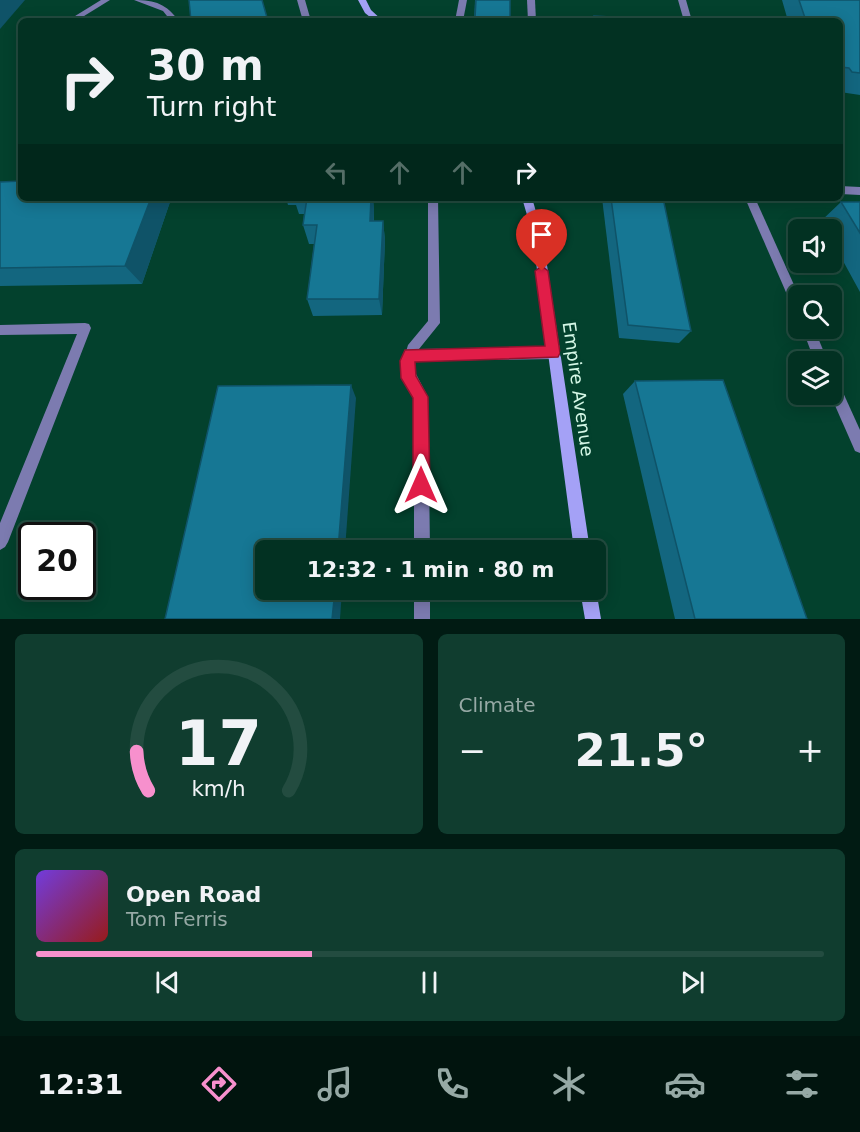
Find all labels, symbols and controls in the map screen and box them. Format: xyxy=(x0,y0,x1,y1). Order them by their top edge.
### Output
text: 30 m xyxy=(147,41,264,90)
icon: right xyxy=(48,42,126,120)
text: Turn right xyxy=(147,91,276,122)
icon: left xyxy=(320,156,353,189)
icon: ahead xyxy=(383,156,416,189)
icon: ahead xyxy=(446,156,479,189)
icon: right xyxy=(509,156,542,189)
pin xyxy=(516,209,567,271)
icon: arrive xyxy=(525,218,558,251)
map controls xyxy=(788,219,842,405)
button: sound xyxy=(788,219,842,273)
button: search xyxy=(788,285,842,339)
street label: Empire Avenue xyxy=(559,320,598,458)
button: layers xyxy=(788,351,842,405)
position arrow xyxy=(389,453,453,517)
speed limit sign: 20 xyxy=(18,522,96,600)
text: 12:32 · 1 min · 80 m xyxy=(307,557,554,582)
text: Climate xyxy=(459,693,535,717)
text: 17 xyxy=(175,707,262,780)
text: 21.5° xyxy=(574,724,708,777)
text: − xyxy=(459,731,486,770)
text: + xyxy=(796,731,824,770)
text: km/h xyxy=(192,776,246,801)
text: Open Road xyxy=(126,882,261,907)
text: Tom Ferris xyxy=(126,907,228,931)
icon: previous xyxy=(151,966,184,999)
icon: pause xyxy=(413,966,446,999)
icon: next xyxy=(676,966,709,999)
icon: directions xyxy=(198,1063,240,1105)
icon: music xyxy=(314,1063,356,1105)
icon: phone xyxy=(431,1063,473,1105)
icon: climate xyxy=(548,1063,590,1105)
icon: car xyxy=(664,1063,706,1105)
icon: filters xyxy=(781,1063,823,1105)
text: 12:31 xyxy=(37,1069,123,1100)

